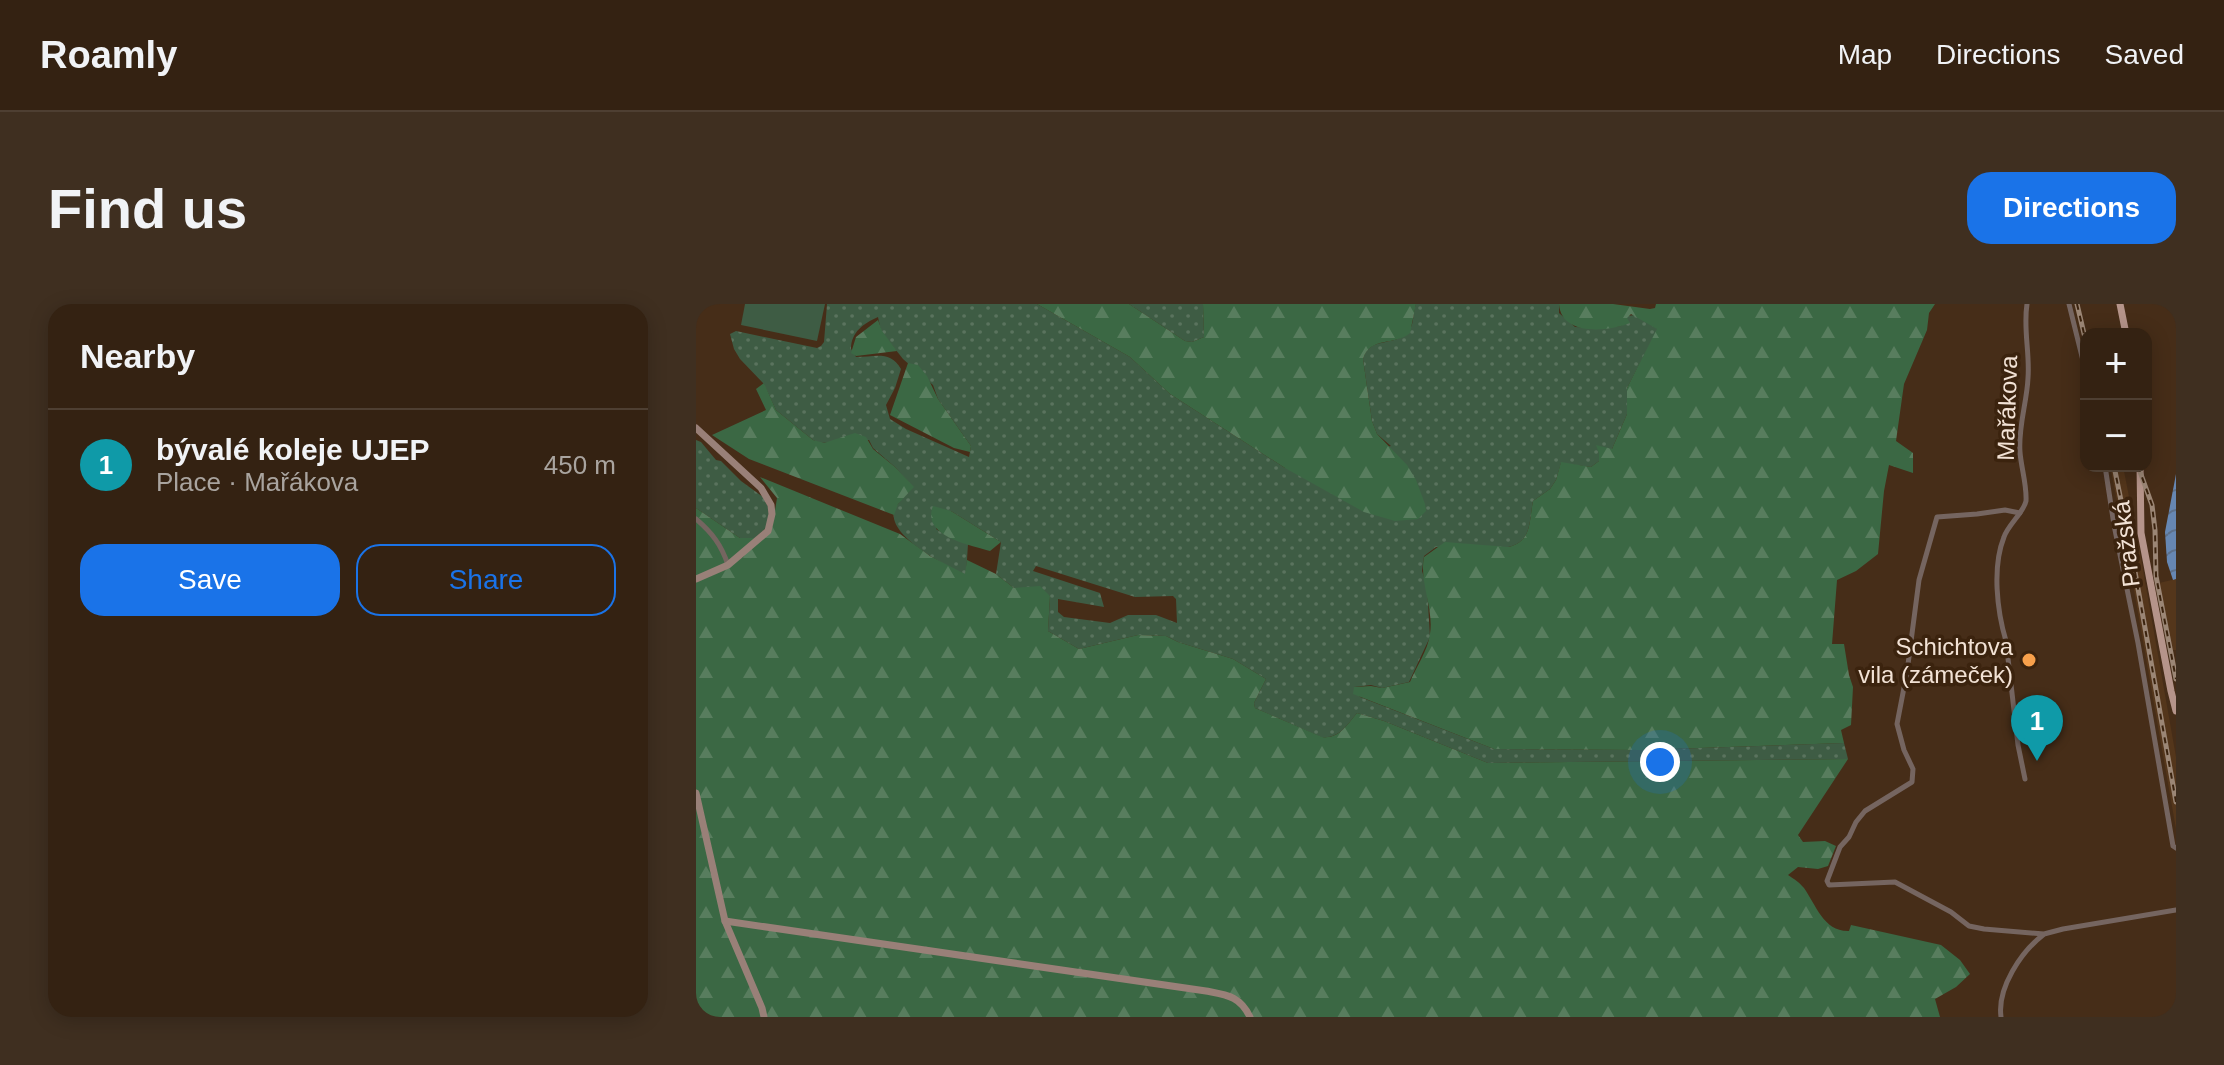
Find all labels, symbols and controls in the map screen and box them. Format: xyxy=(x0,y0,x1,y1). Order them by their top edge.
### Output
text: Roamly xyxy=(40,34,177,76)
text: Map xyxy=(1838,39,1892,70)
text: Directions xyxy=(1936,39,2061,70)
text: Saved xyxy=(2105,39,2184,70)
button: Directions xyxy=(1967,172,2176,244)
text: Find us xyxy=(48,177,247,240)
map controls xyxy=(2080,328,2152,472)
button: + xyxy=(2080,328,2152,400)
text: Nearby xyxy=(80,337,195,375)
street label: Mařákova xyxy=(1992,354,2022,461)
button: − xyxy=(2080,400,2152,472)
text: bývalé koleje UJEP xyxy=(156,433,430,466)
text: 1 xyxy=(99,450,113,480)
text: 450 m xyxy=(544,450,616,480)
text: Place · Mařákova xyxy=(156,467,358,497)
street label: Pražská xyxy=(2107,499,2145,589)
button: Save xyxy=(80,544,340,616)
button: Share xyxy=(356,544,616,616)
place label: Schichtova vila (zámeček) xyxy=(1858,633,2014,688)
marker: Schichtova vila (zámeček) xyxy=(2020,651,2038,669)
pin: 1 xyxy=(2011,695,2063,761)
your location xyxy=(1640,742,1680,782)

